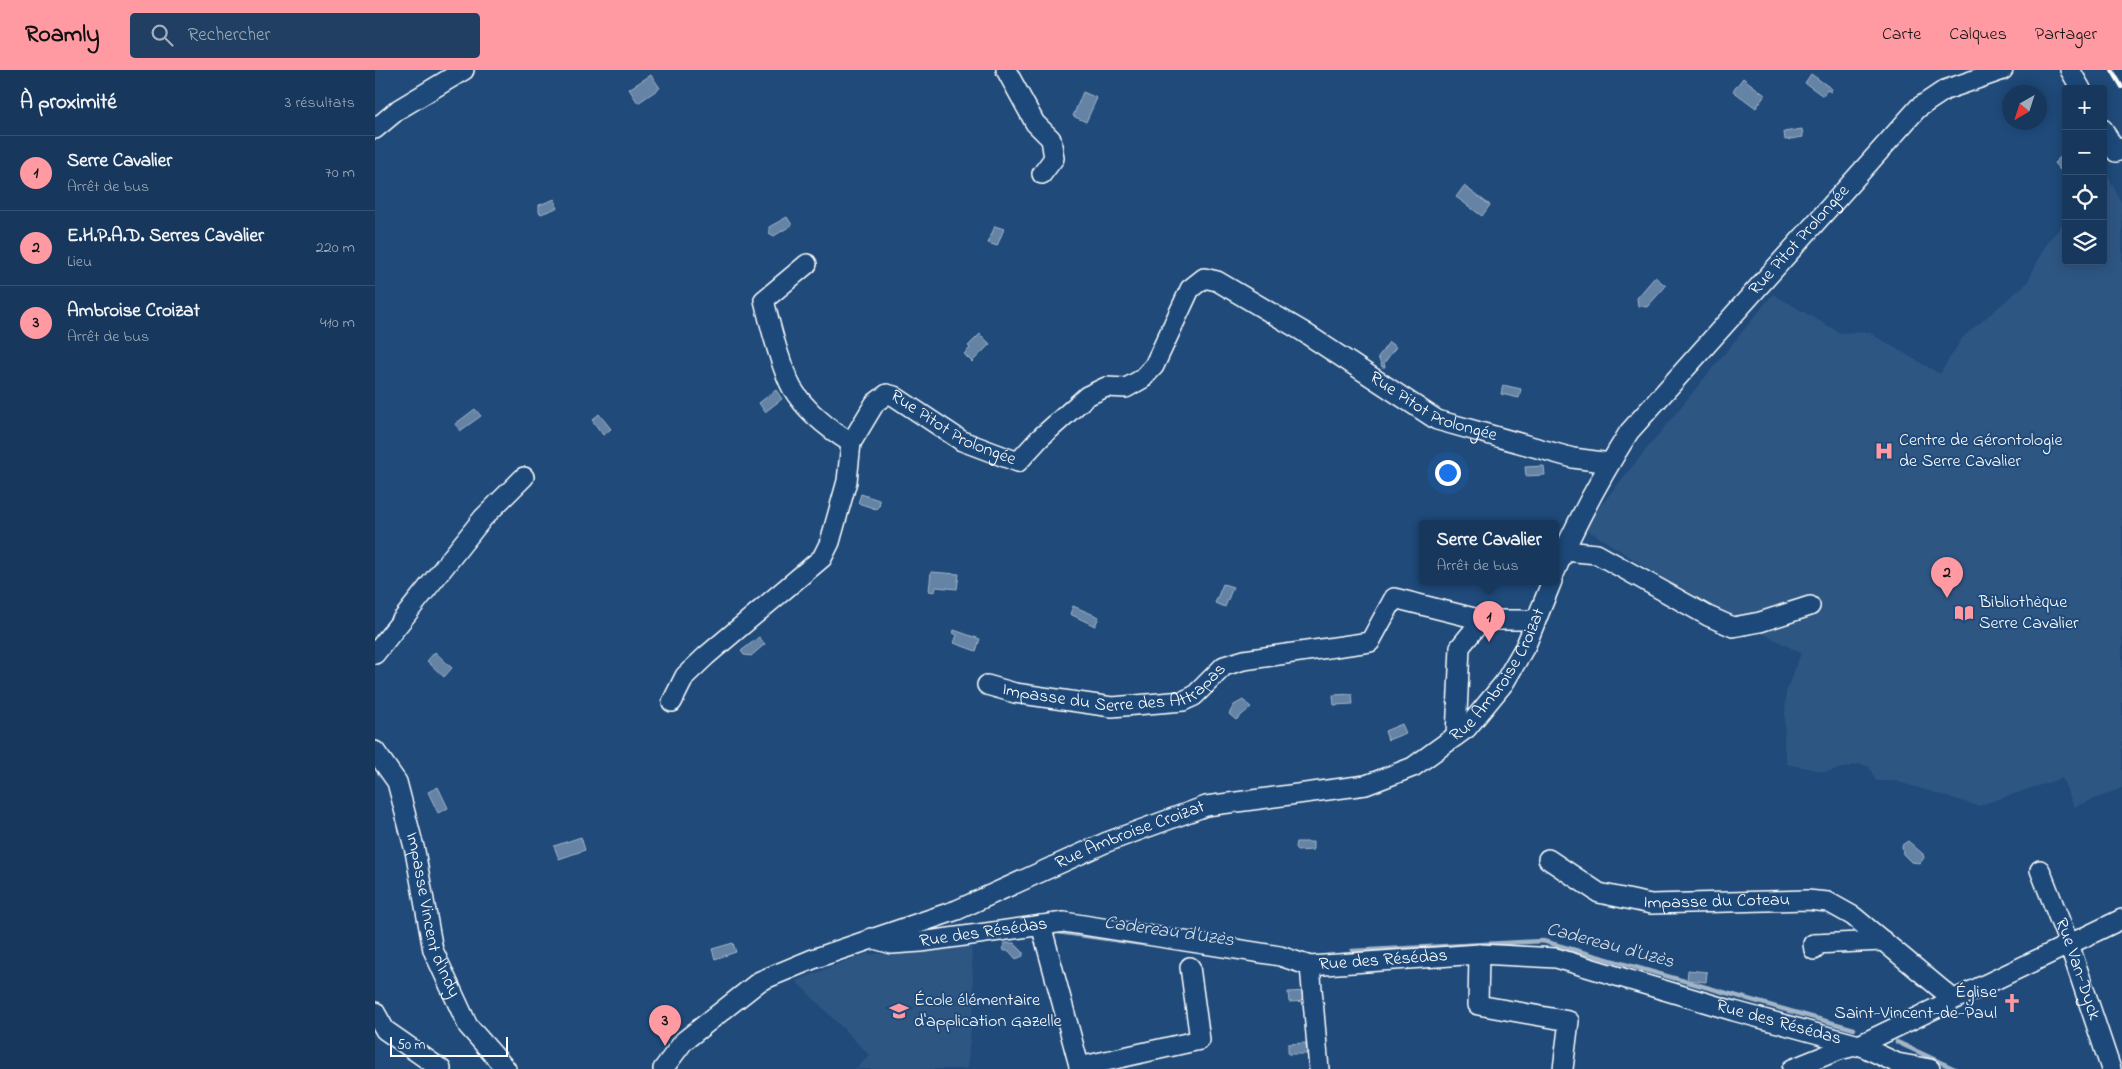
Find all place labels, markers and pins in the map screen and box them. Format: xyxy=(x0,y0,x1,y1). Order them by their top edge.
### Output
place label: Centre de Gérontologie de Serre Cavalier xyxy=(1899,428,2063,475)
hospital icon: Centre de Gérontologie de Serre Cavalier xyxy=(1873,440,1895,462)
pin: 2 xyxy=(1931,557,1963,598)
place label: Bibliothèque Serre Cavalier xyxy=(1978,590,2079,637)
pin: 1 xyxy=(1473,601,1505,642)
library icon: Bibliothèque Serre Cavalier xyxy=(1953,602,1975,624)
place label: Église Saint-Vincent-de-Paul xyxy=(1834,980,1998,1027)
place label: École élémentaire d'application Gazelle xyxy=(914,988,1062,1035)
church icon: Église Saint-Vincent-de-Paul xyxy=(2001,992,2023,1014)
school or university icon: École élémentaire d'application Gazelle xyxy=(888,1000,910,1022)
pin: 3 xyxy=(649,1005,681,1046)

